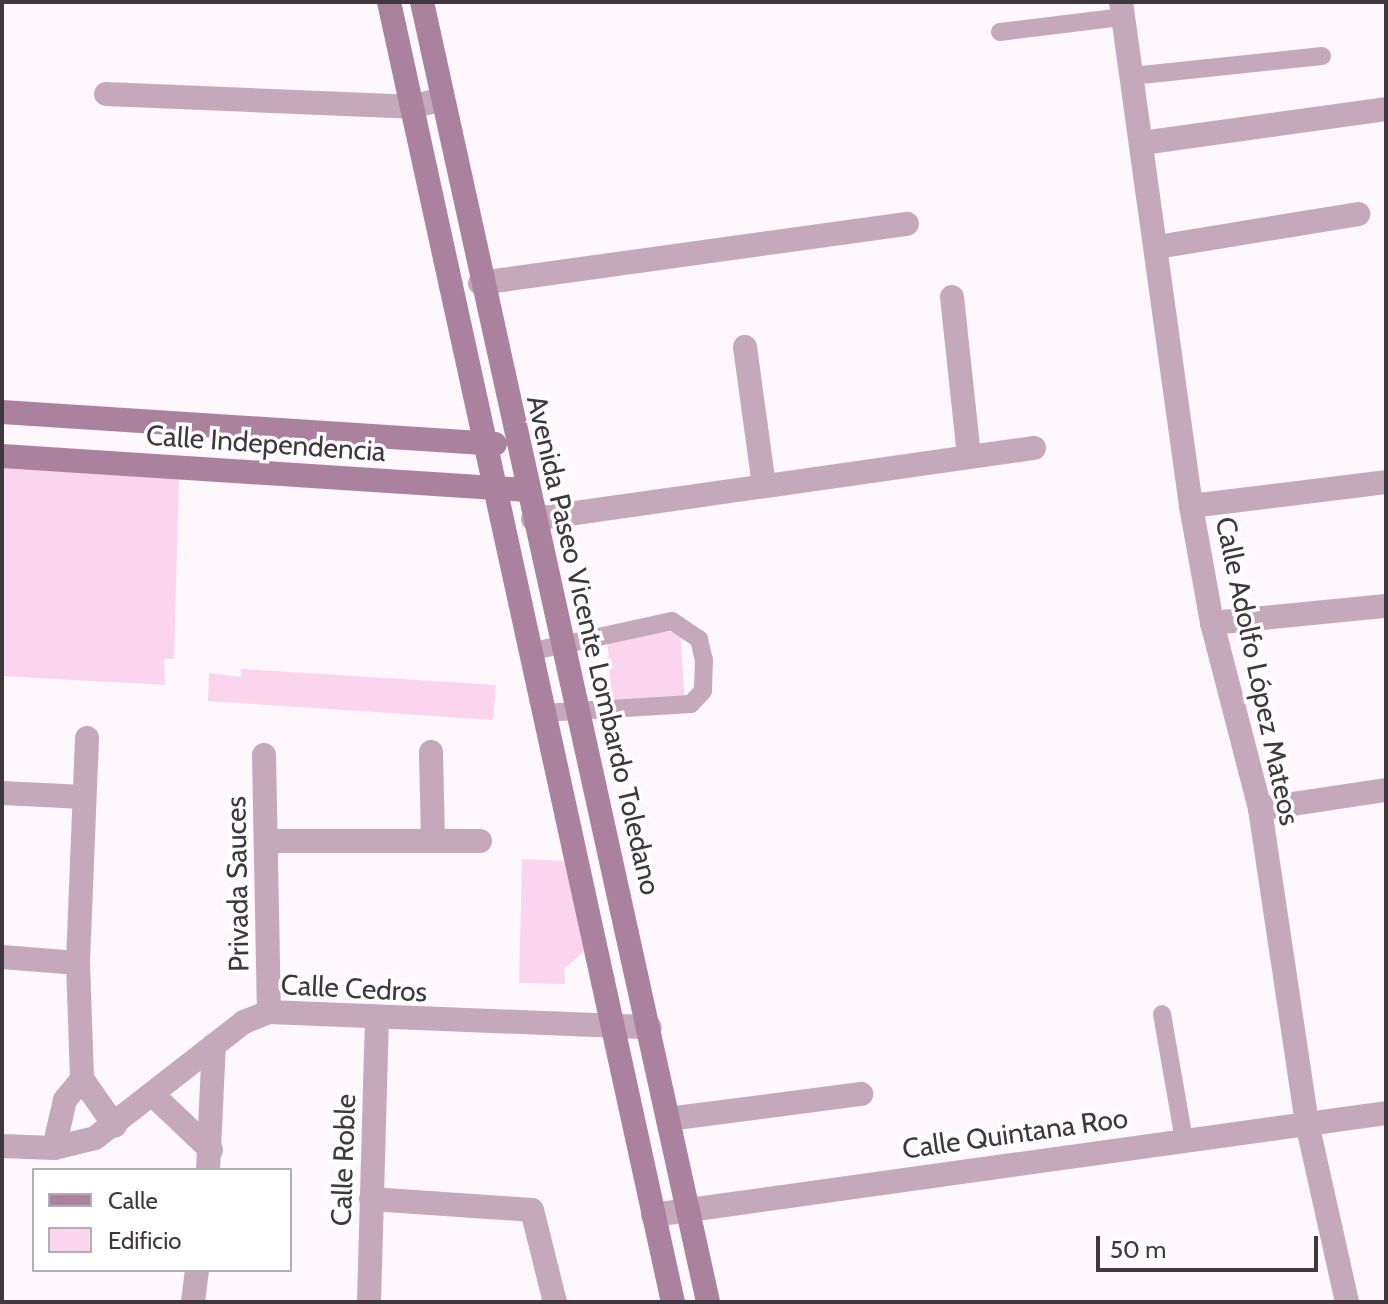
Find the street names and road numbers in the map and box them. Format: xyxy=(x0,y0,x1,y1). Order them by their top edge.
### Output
street label: Avenida Paseo Vicente Lombardo Toledano xyxy=(520,392,668,898)
street label: Calle Independencia xyxy=(145,418,387,468)
street label: Calle Adolfo López Mateos xyxy=(1209,514,1307,828)
street label: Privada Sauces xyxy=(219,796,255,972)
street label: Calle Cedros xyxy=(280,967,428,1009)
street label: Calle Roble xyxy=(324,1093,362,1227)
street label: Calle Quintana Roo xyxy=(900,1101,1130,1165)

